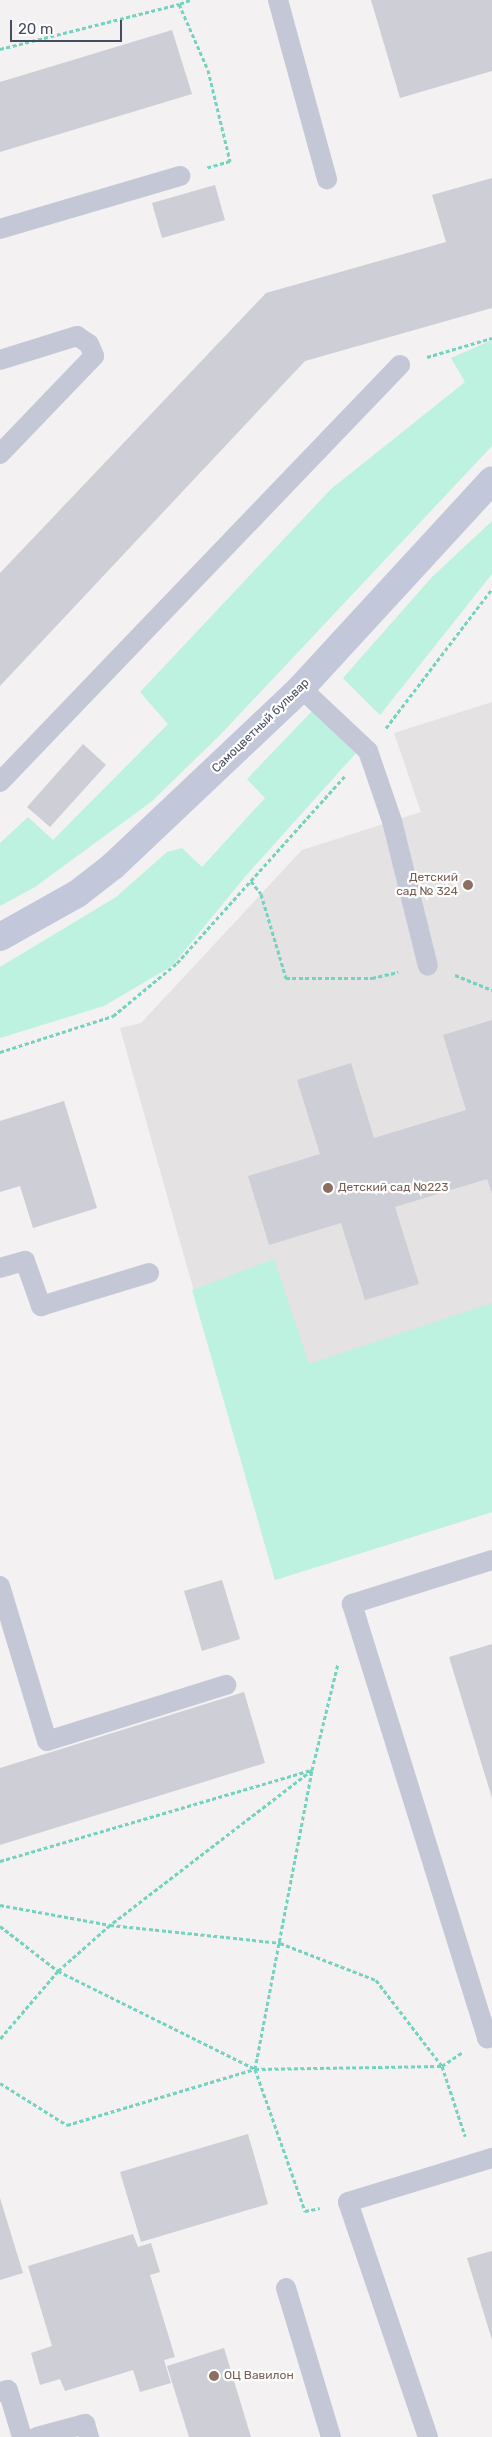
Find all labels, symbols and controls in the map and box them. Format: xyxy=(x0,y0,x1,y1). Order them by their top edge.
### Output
scale bar xyxy=(12,10,125,42)
text: 20 m xyxy=(18,20,53,38)
street label: Самоцветный бульвар xyxy=(209,676,313,776)
place label: Детский сад № 324 xyxy=(396,871,458,899)
marker: Детский сад № 324 xyxy=(462,879,474,891)
place label: Детский сад №223 xyxy=(338,1181,449,1195)
marker: Детский сад №223 xyxy=(322,1182,334,1194)
place label: ОЦ Вавилон xyxy=(224,2369,294,2383)
marker: ОЦ Вавилон xyxy=(208,2370,220,2382)

